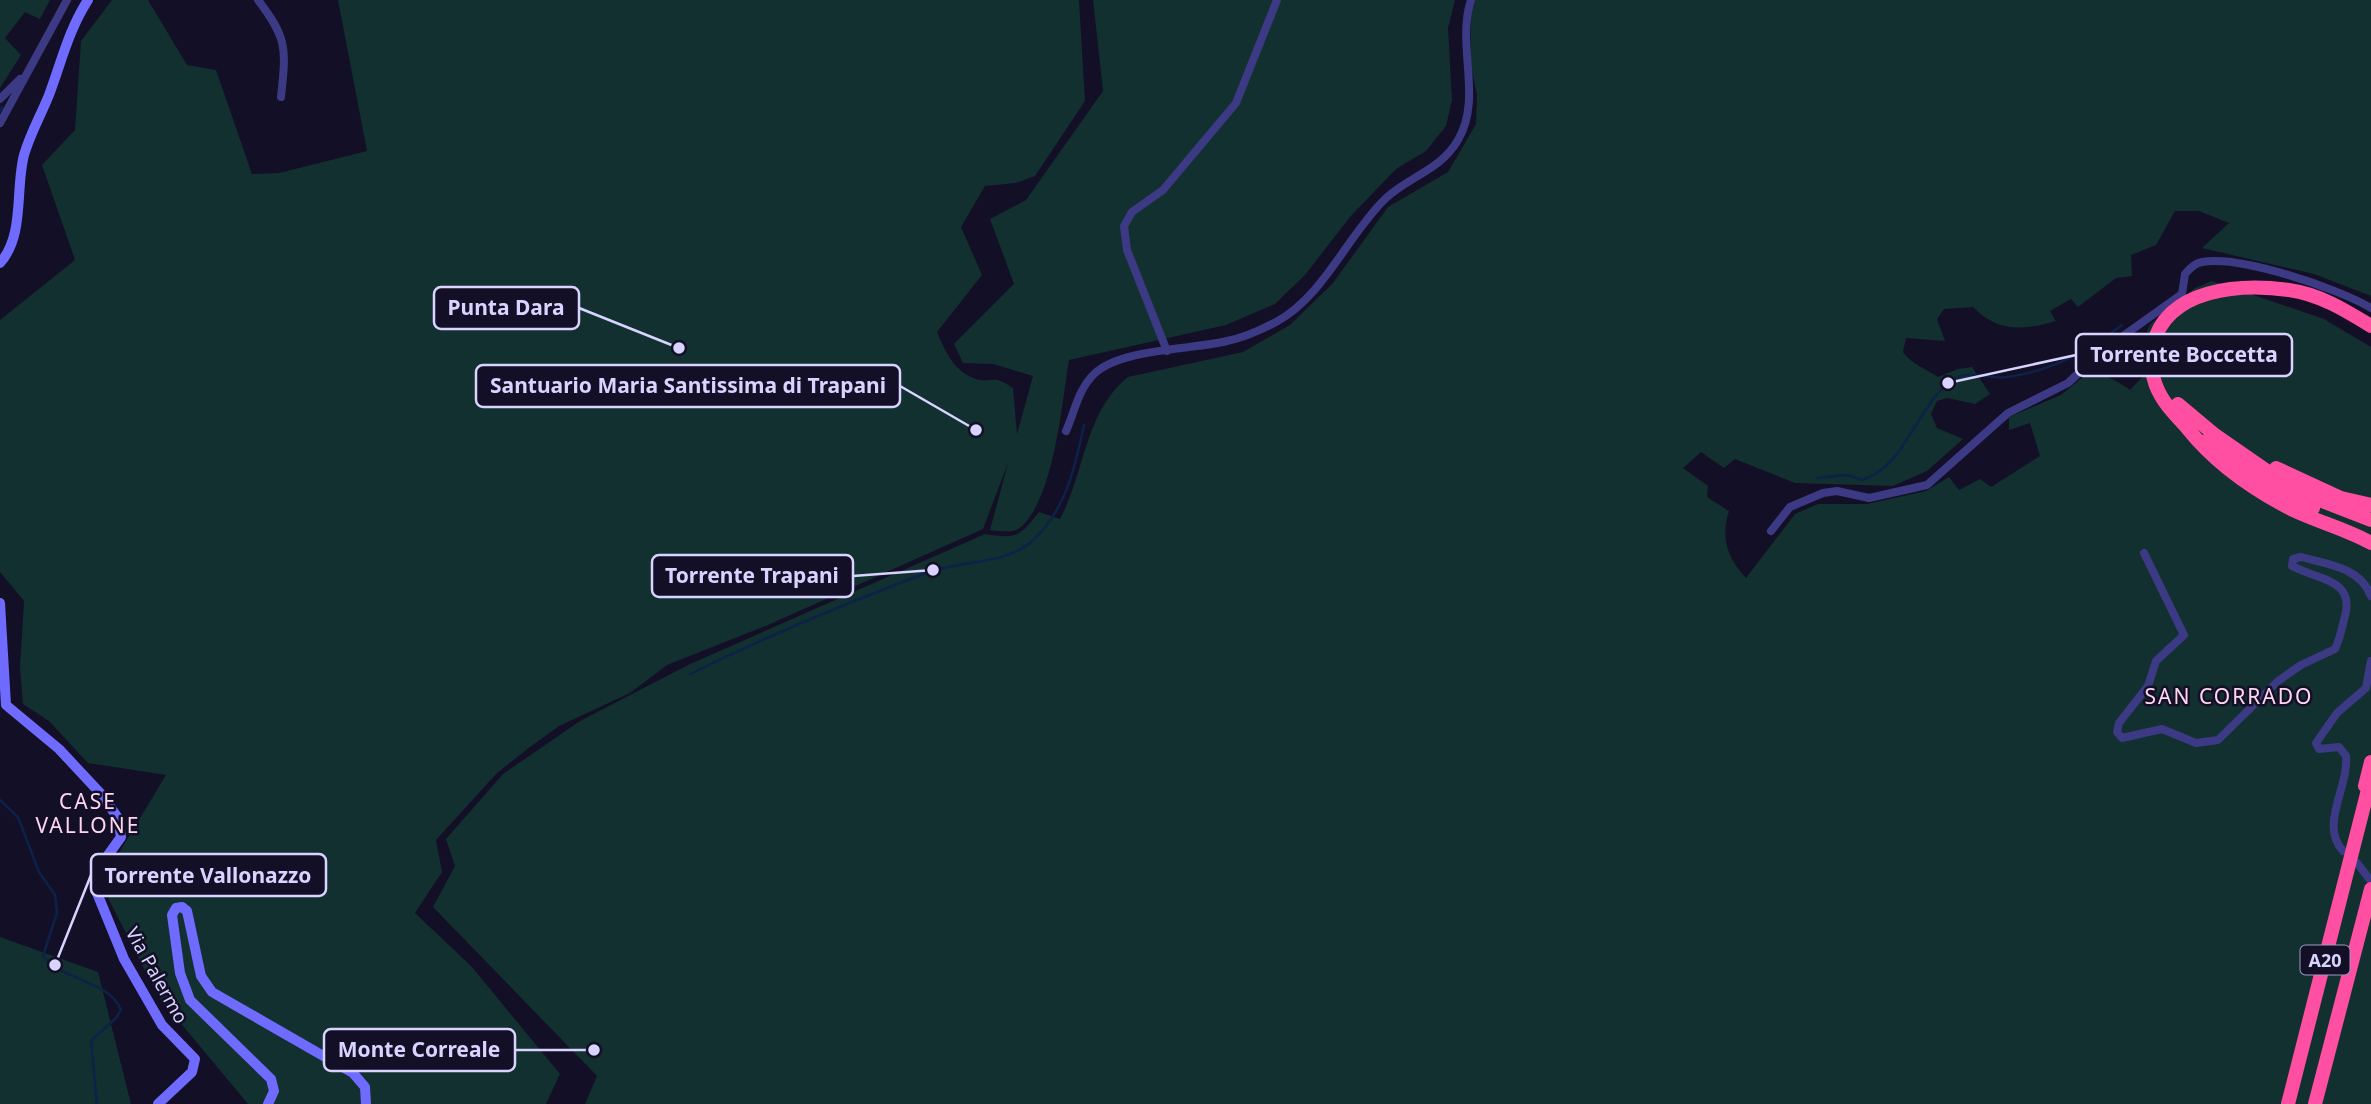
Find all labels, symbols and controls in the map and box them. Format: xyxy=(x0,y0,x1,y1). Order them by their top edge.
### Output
callout: Punta Dara xyxy=(434,287,579,329)
text: Punta Dara xyxy=(448,293,565,321)
callout: Torrente Boccetta xyxy=(2076,334,2292,376)
text: Torrente Boccetta xyxy=(2090,340,2278,368)
callout: Santuario Maria Santissima di Trapani xyxy=(476,365,900,407)
text: Santuario Maria Santissima di Trapani xyxy=(490,371,886,399)
callout: Torrente Trapani xyxy=(652,555,853,597)
text: Torrente Trapani xyxy=(665,561,839,589)
district label: SAN CORRADO xyxy=(2145,682,2313,710)
district label: CASE VALLONE xyxy=(36,787,140,839)
callout: Torrente Vallonazzo xyxy=(91,854,326,896)
text: Torrente Vallonazzo xyxy=(105,861,311,889)
street label: Via Palermo xyxy=(120,922,194,1028)
road number: A20 xyxy=(2300,945,2350,974)
callout: Monte Correale xyxy=(324,1029,515,1071)
text: Monte Correale xyxy=(338,1035,500,1063)

